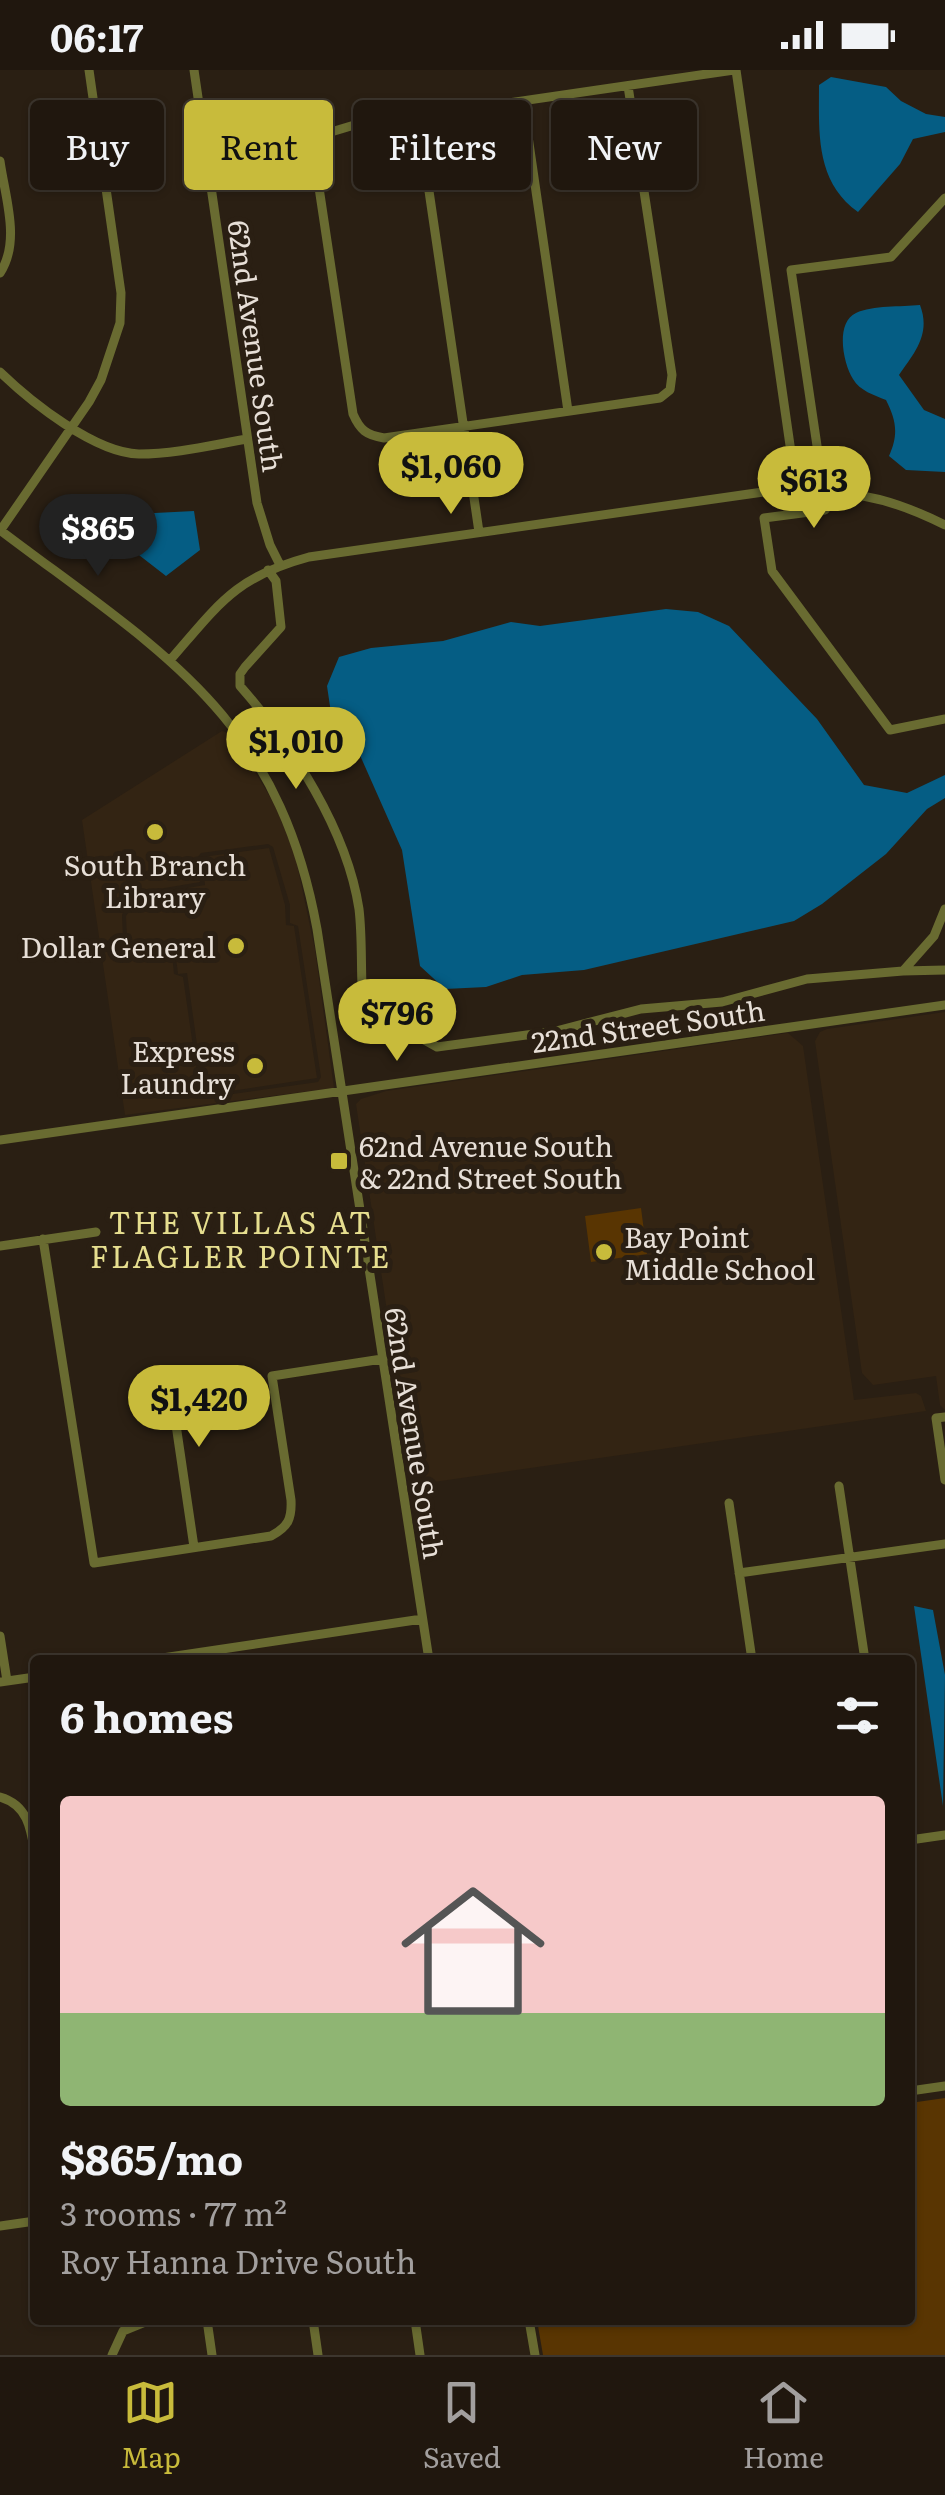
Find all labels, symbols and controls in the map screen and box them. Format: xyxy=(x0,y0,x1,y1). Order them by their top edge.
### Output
text: 06:17 xyxy=(50,7,143,64)
chip: Buy xyxy=(30,100,164,190)
chip: Rent xyxy=(184,100,333,190)
chip: Filters xyxy=(353,100,531,190)
chip: New xyxy=(551,100,697,190)
street label: 62nd Avenue South xyxy=(219,217,295,475)
pin: $1,060 xyxy=(370,432,532,517)
text: $1,060 xyxy=(401,440,501,488)
pin: $613 xyxy=(755,446,873,531)
text: $613 xyxy=(780,454,848,502)
pin: $865 xyxy=(39,494,157,579)
text: $865 xyxy=(61,502,135,550)
pin: $1,010 xyxy=(215,707,377,792)
text: $1,010 xyxy=(248,715,344,763)
marker: South Branch Library xyxy=(144,821,166,843)
place label: South Branch Library xyxy=(64,843,246,917)
place label: Dollar General xyxy=(21,925,216,967)
marker: Dollar General xyxy=(225,935,247,957)
pin: $796 xyxy=(338,979,456,1064)
text: $796 xyxy=(360,987,434,1035)
street label: 22nd Street South xyxy=(529,988,767,1062)
place label: Express Laundry xyxy=(120,1029,236,1103)
marker: Express Laundry xyxy=(244,1055,266,1077)
place label: 62nd Avenue South & 22nd Street South xyxy=(359,1124,622,1198)
marker: 62nd Avenue South & 22nd Street South xyxy=(328,1150,350,1172)
district label: THE VILLAS AT FLAGLER POINTE xyxy=(90,1199,392,1277)
place label: Bay Point Middle School xyxy=(624,1215,815,1289)
marker: Bay Point Middle School xyxy=(593,1241,615,1263)
street label: 62nd Avenue South xyxy=(375,1304,457,1562)
pin: $1,420 xyxy=(118,1365,280,1450)
text: $1,420 xyxy=(150,1373,248,1421)
text: 6 homes xyxy=(60,1684,234,1746)
icon: filters xyxy=(830,1688,885,1743)
icon: home xyxy=(383,1861,563,2041)
text: $865/mo xyxy=(60,2126,243,2188)
text: 3 rooms · 77 m² xyxy=(60,2188,287,2236)
text: Roy Hanna Drive South xyxy=(60,2236,416,2284)
tab: Map xyxy=(121,2375,181,2477)
tab: Saved xyxy=(423,2375,501,2477)
tab: Home xyxy=(743,2375,824,2477)

